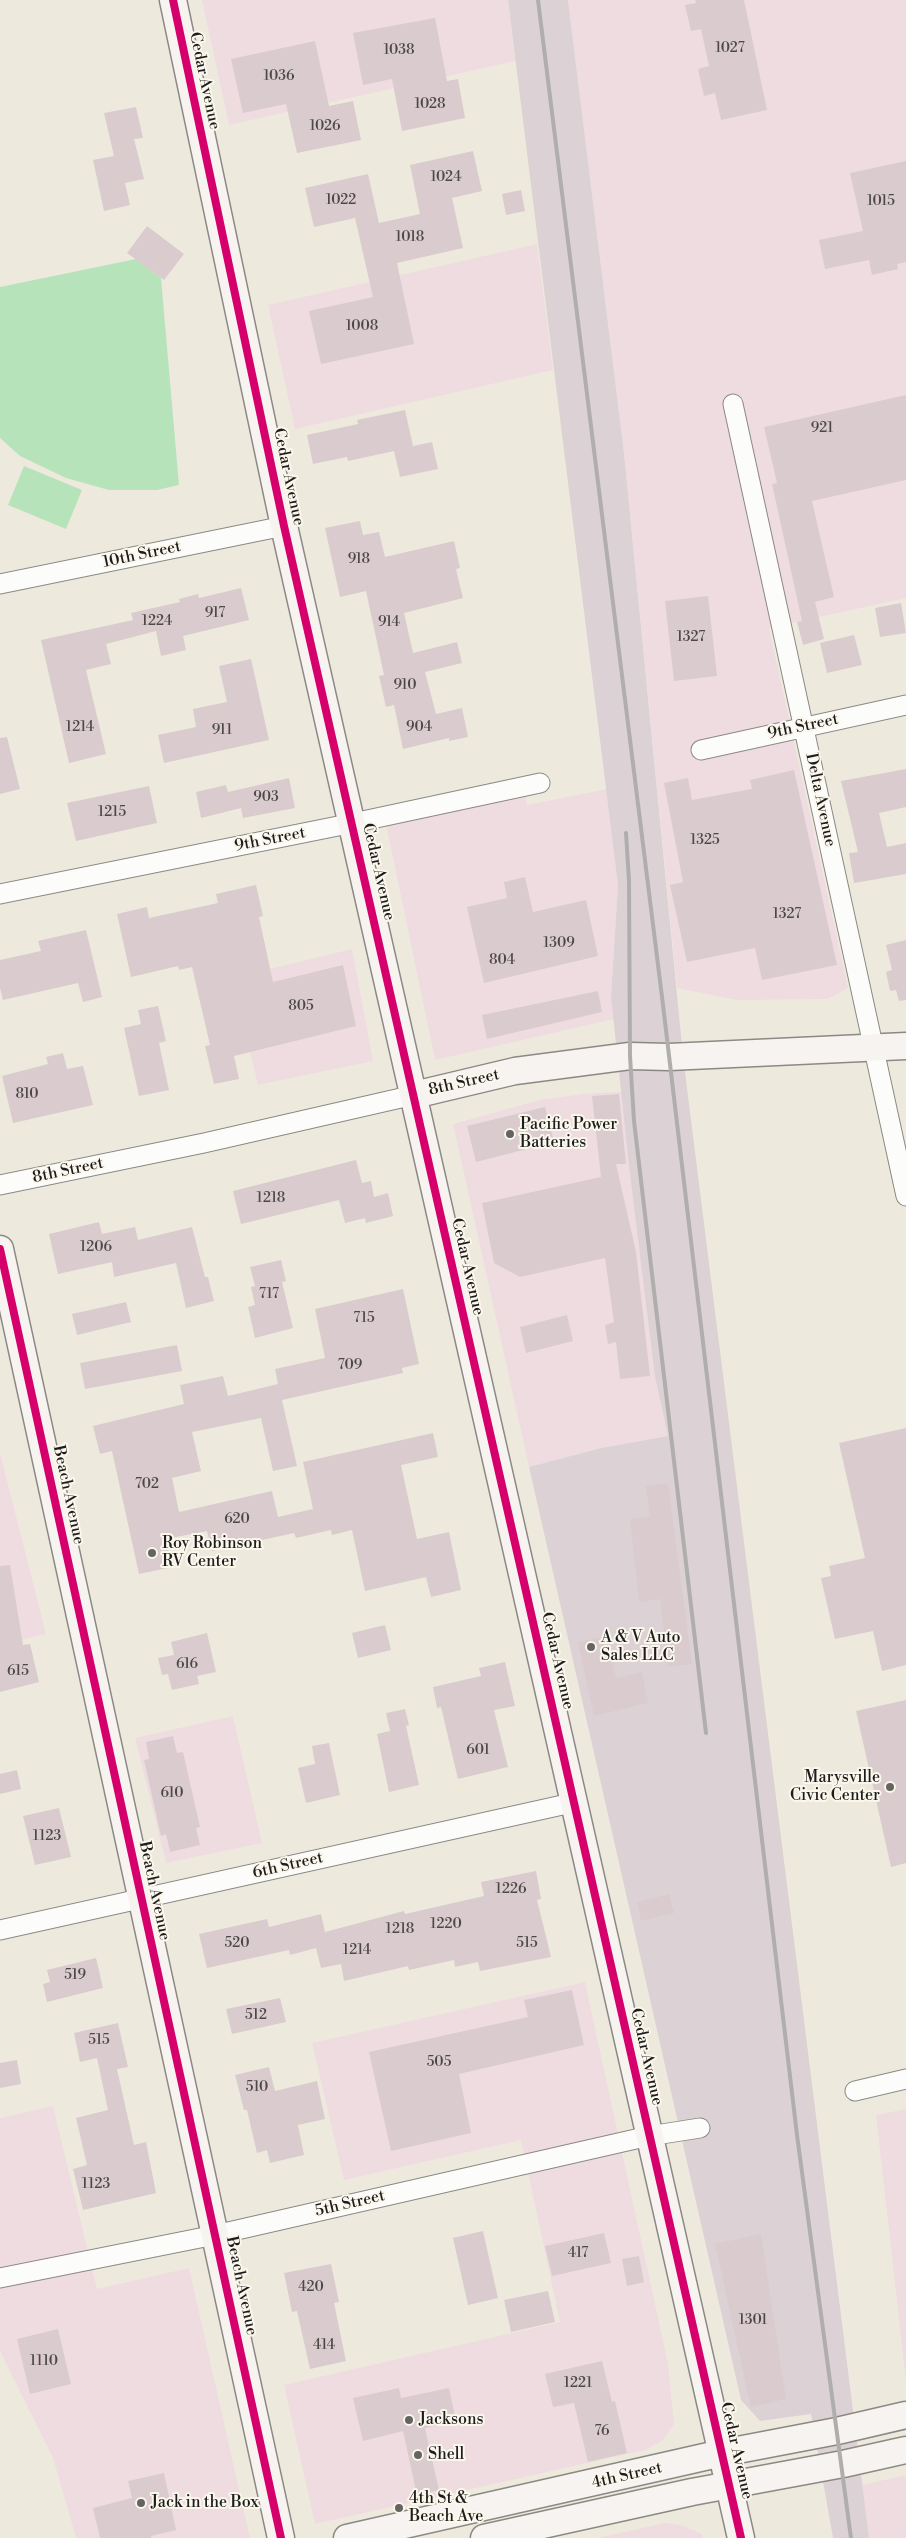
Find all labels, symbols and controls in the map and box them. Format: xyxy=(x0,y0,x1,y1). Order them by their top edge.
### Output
street label: Cedar Avenue xyxy=(184,30,224,132)
house number: 1027 xyxy=(715,41,745,57)
house number: 1038 xyxy=(383,43,415,59)
house number: 1036 xyxy=(263,69,295,85)
house number: 1028 xyxy=(414,97,446,113)
house number: 1026 xyxy=(309,119,341,135)
house number: 1024 xyxy=(430,170,462,186)
house number: 1022 xyxy=(326,193,356,209)
house number: 1015 xyxy=(867,194,895,210)
house number: 1018 xyxy=(396,230,424,246)
house number: 1008 xyxy=(346,319,378,335)
house number: 921 xyxy=(811,421,833,437)
street label: Cedar Avenue xyxy=(268,426,308,528)
street label: 10th Street xyxy=(101,537,183,573)
house number: 918 xyxy=(348,552,370,568)
house number: 917 xyxy=(205,606,225,622)
house number: 1224 xyxy=(142,614,172,630)
house number: 914 xyxy=(378,615,400,631)
house number: 1327 xyxy=(677,630,705,646)
house number: 910 xyxy=(394,678,416,694)
street label: 9th Street xyxy=(766,710,840,744)
house number: 1214 xyxy=(66,720,94,736)
house number: 904 xyxy=(406,720,432,736)
house number: 911 xyxy=(212,723,232,739)
street label: Delta Avenue xyxy=(801,751,839,849)
house number: 903 xyxy=(253,790,279,806)
house number: 1215 xyxy=(98,805,126,821)
street label: Cedar Avenue xyxy=(357,822,399,922)
street label: 9th Street xyxy=(233,824,307,856)
house number: 1325 xyxy=(690,833,720,849)
house number: 1327 xyxy=(773,907,801,923)
house number: 1309 xyxy=(543,936,575,952)
house number: 804 xyxy=(489,953,515,969)
house number: 805 xyxy=(288,999,314,1015)
street label: 8th Street xyxy=(427,1066,501,1100)
house number: 810 xyxy=(15,1087,39,1103)
place label: Pacific Power Batteries xyxy=(520,1115,617,1153)
marker: Pacific Power Batteries xyxy=(504,1128,516,1140)
street label: 8th Street xyxy=(31,1154,105,1188)
house number: 1218 xyxy=(257,1191,285,1207)
street label: Cedar Avenue xyxy=(446,1217,488,1317)
house number: 1206 xyxy=(80,1240,112,1256)
house number: 717 xyxy=(259,1287,279,1303)
house number: 715 xyxy=(353,1311,375,1327)
house number: 709 xyxy=(338,1358,362,1374)
street label: Beach Avenue xyxy=(48,1444,88,1546)
house number: 702 xyxy=(135,1477,159,1493)
house number: 620 xyxy=(224,1512,250,1528)
place label: Roy Robinson RV Center xyxy=(162,1534,262,1572)
marker: Roy Robinson RV Center xyxy=(146,1547,158,1559)
street label: Cedar Avenue xyxy=(536,1611,578,1711)
place label: A & V Auto Sales LLC xyxy=(601,1628,681,1666)
marker: A & V Auto Sales LLC xyxy=(585,1641,597,1653)
house number: 616 xyxy=(176,1657,198,1673)
house number: 615 xyxy=(7,1664,29,1680)
house number: 601 xyxy=(466,1743,490,1759)
place label: Marysville Civic Center xyxy=(790,1768,880,1806)
marker: Marysville Civic Center xyxy=(884,1781,896,1793)
house number: 610 xyxy=(161,1786,183,1802)
house number: 1123 xyxy=(33,1829,61,1845)
street label: Beach Avenue xyxy=(134,1840,174,1942)
street label: 6th Street xyxy=(251,1849,325,1883)
house number: 1226 xyxy=(496,1882,526,1898)
house number: 1220 xyxy=(430,1917,462,1933)
house number: 1218 xyxy=(386,1922,414,1938)
house number: 520 xyxy=(225,1936,249,1952)
house number: 515 xyxy=(516,1936,538,1952)
house number: 1214 xyxy=(343,1943,371,1959)
house number: 519 xyxy=(64,1968,86,1984)
street label: Cedar Avenue xyxy=(625,2007,667,2107)
house number: 512 xyxy=(245,2008,267,2024)
house number: 515 xyxy=(88,2033,110,2049)
house number: 505 xyxy=(427,2055,451,2071)
house number: 510 xyxy=(246,2080,268,2096)
house number: 1123 xyxy=(82,2177,110,2193)
street label: 5th Street xyxy=(313,2187,387,2221)
street label: Beach Avenue xyxy=(221,2235,261,2337)
house number: 417 xyxy=(568,2246,588,2262)
house number: 420 xyxy=(298,2280,324,2296)
house number: 1301 xyxy=(739,2313,767,2329)
house number: 414 xyxy=(313,2338,335,2354)
house number: 1110 xyxy=(30,2354,58,2370)
house number: 1221 xyxy=(564,2376,592,2392)
street label: Cedar Avenue xyxy=(715,2401,757,2501)
place label: Jacksons xyxy=(419,2410,483,2430)
marker: Jacksons xyxy=(403,2414,415,2426)
house number: 76 xyxy=(594,2424,610,2440)
place label: Shell xyxy=(428,2445,464,2465)
marker: Shell xyxy=(412,2449,424,2461)
street label: 4th Street xyxy=(590,2459,664,2493)
place label: 4th St & Beach Ave xyxy=(409,2489,483,2527)
place label: Jack in the Box xyxy=(151,2493,259,2513)
marker: Jack in the Box xyxy=(135,2497,147,2509)
marker: 4th St & Beach Ave xyxy=(393,2502,405,2514)

